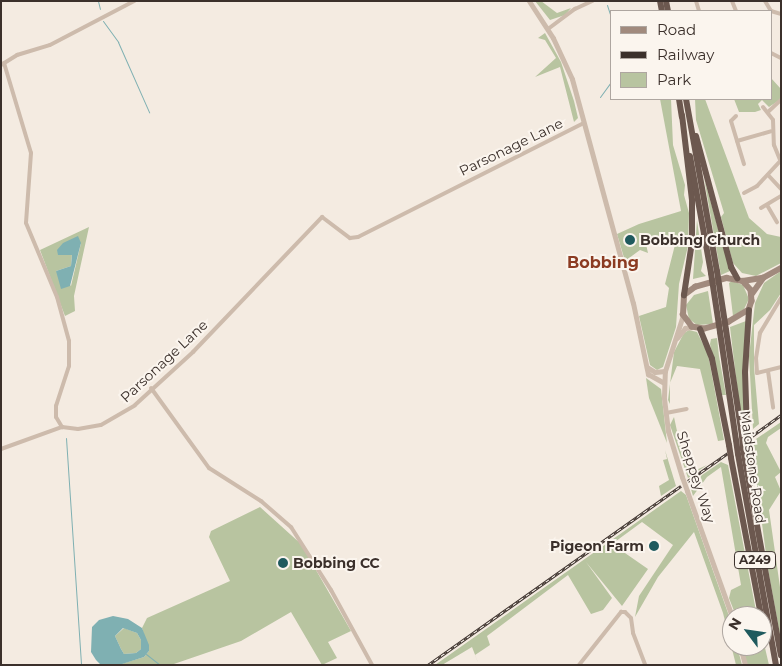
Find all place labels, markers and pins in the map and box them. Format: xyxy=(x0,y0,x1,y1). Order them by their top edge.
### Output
place label: Bobbing Church xyxy=(640,232,760,248)
marker: Bobbing Church xyxy=(624,234,636,246)
place label: Pigeon Farm xyxy=(550,538,644,554)
marker: Pigeon Farm xyxy=(648,540,660,552)
place label: Bobbing CC xyxy=(293,555,380,571)
marker: Bobbing CC xyxy=(277,557,289,569)

